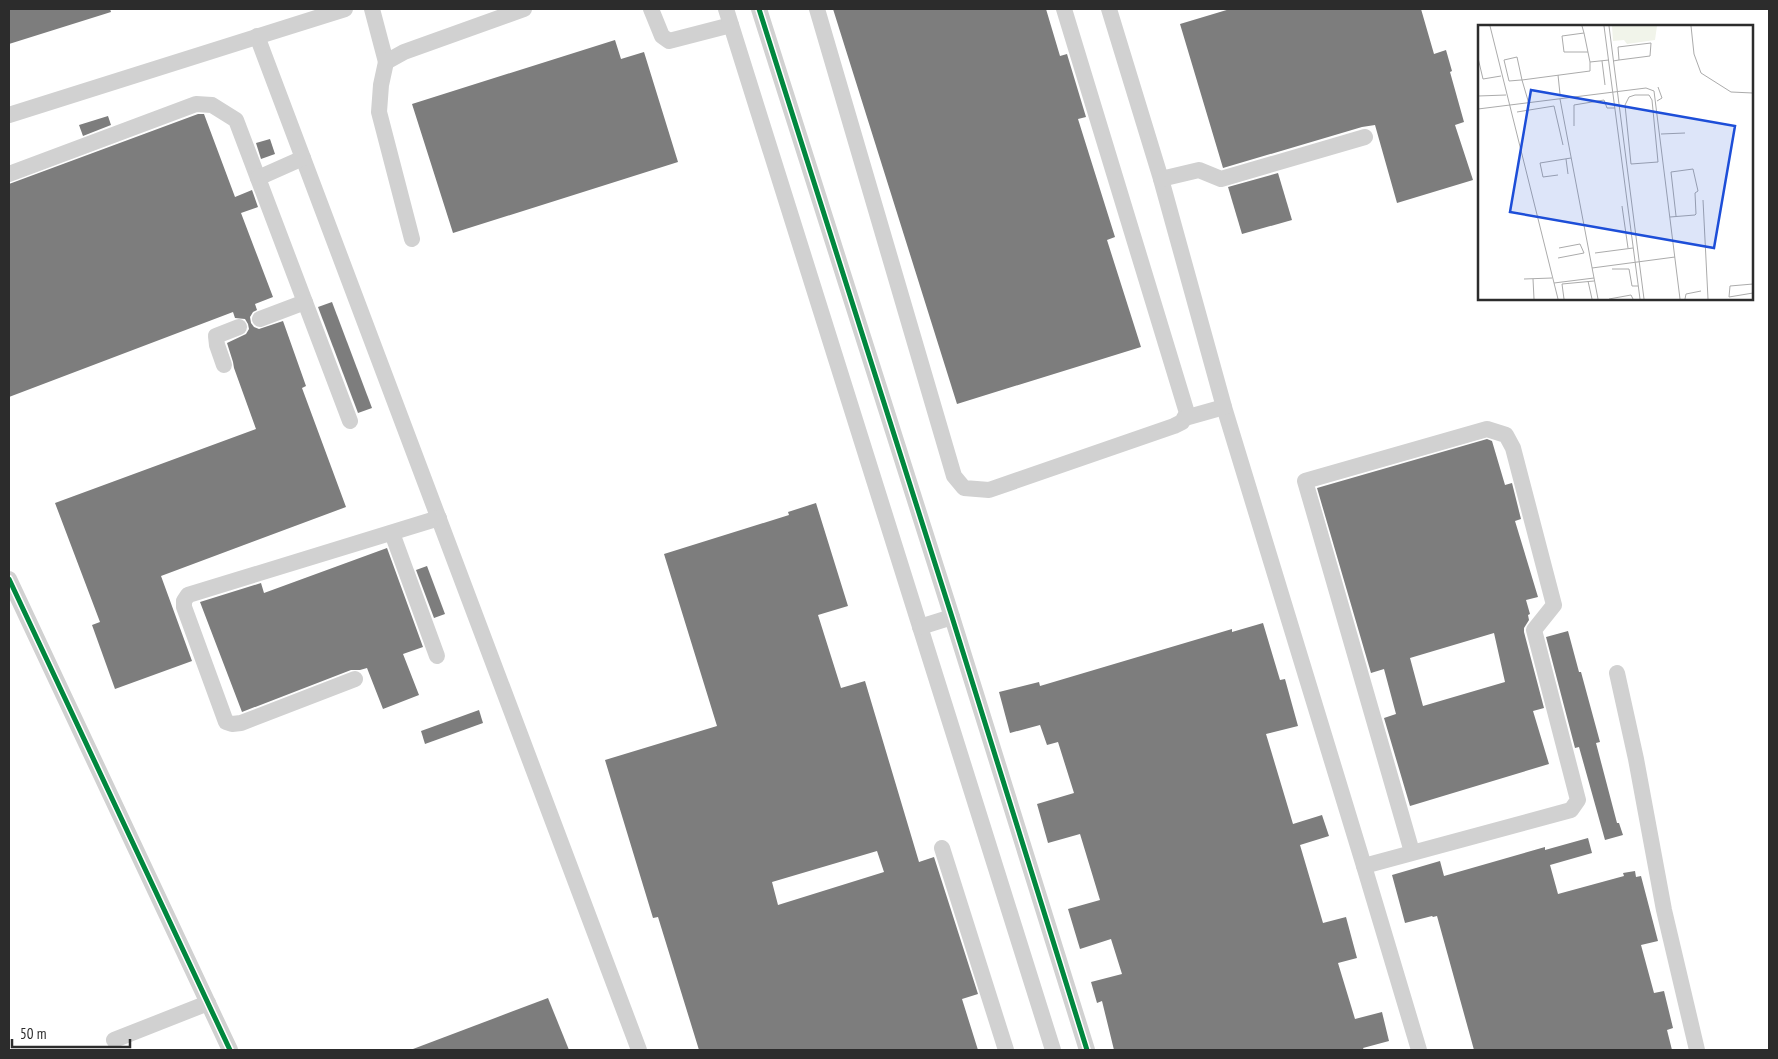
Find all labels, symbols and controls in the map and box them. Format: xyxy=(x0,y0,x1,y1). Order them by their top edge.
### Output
inset map xyxy=(1478,25,1753,300)
scale bar xyxy=(12,1016,130,1048)
text: 50 m xyxy=(20,1024,46,1043)

